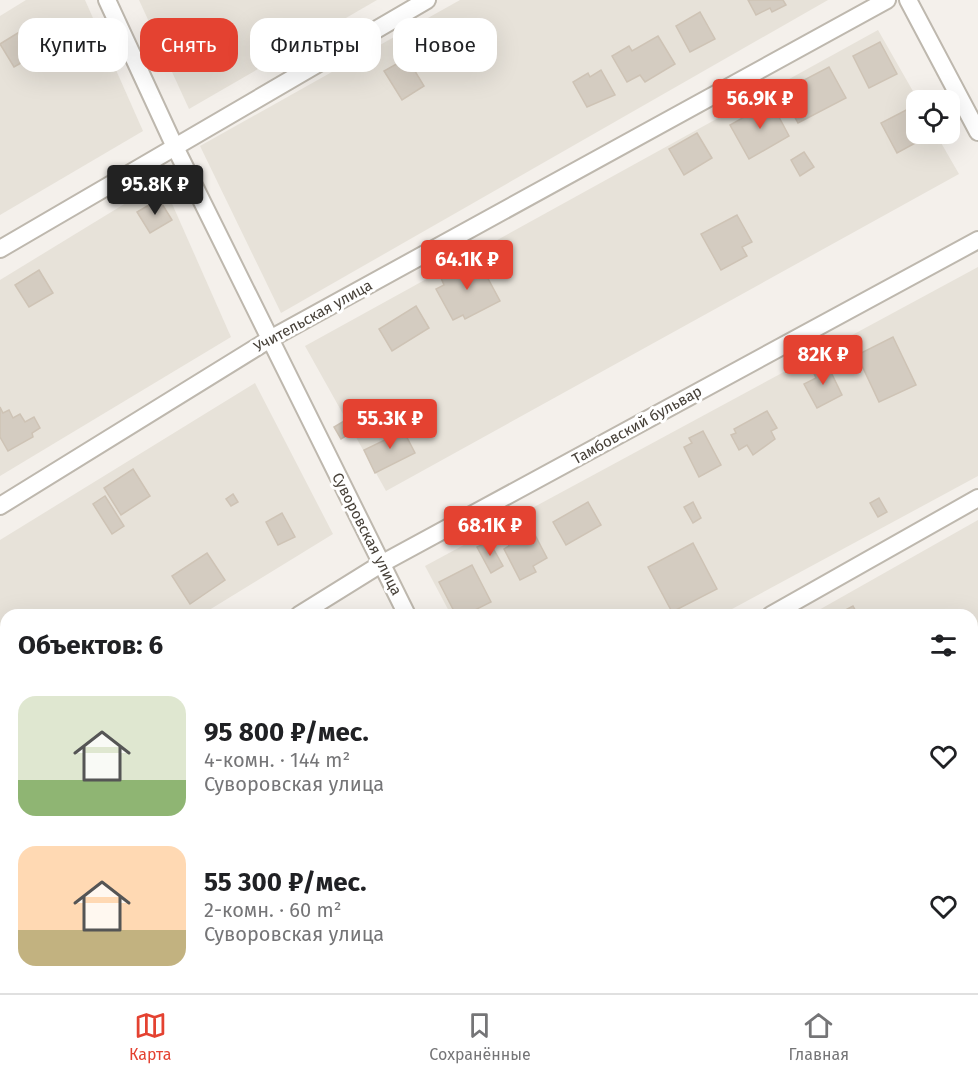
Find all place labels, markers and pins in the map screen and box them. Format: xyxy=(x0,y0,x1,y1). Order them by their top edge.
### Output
pin: 56.9K ₽ xyxy=(705,79,815,130)
pin: 95.8K ₽ xyxy=(100,165,210,216)
pin: 64.1K ₽ xyxy=(412,240,522,291)
pin: 82K ₽ xyxy=(781,335,865,386)
pin: 55.3K ₽ xyxy=(335,399,445,450)
pin: 68.1K ₽ xyxy=(435,506,545,557)

